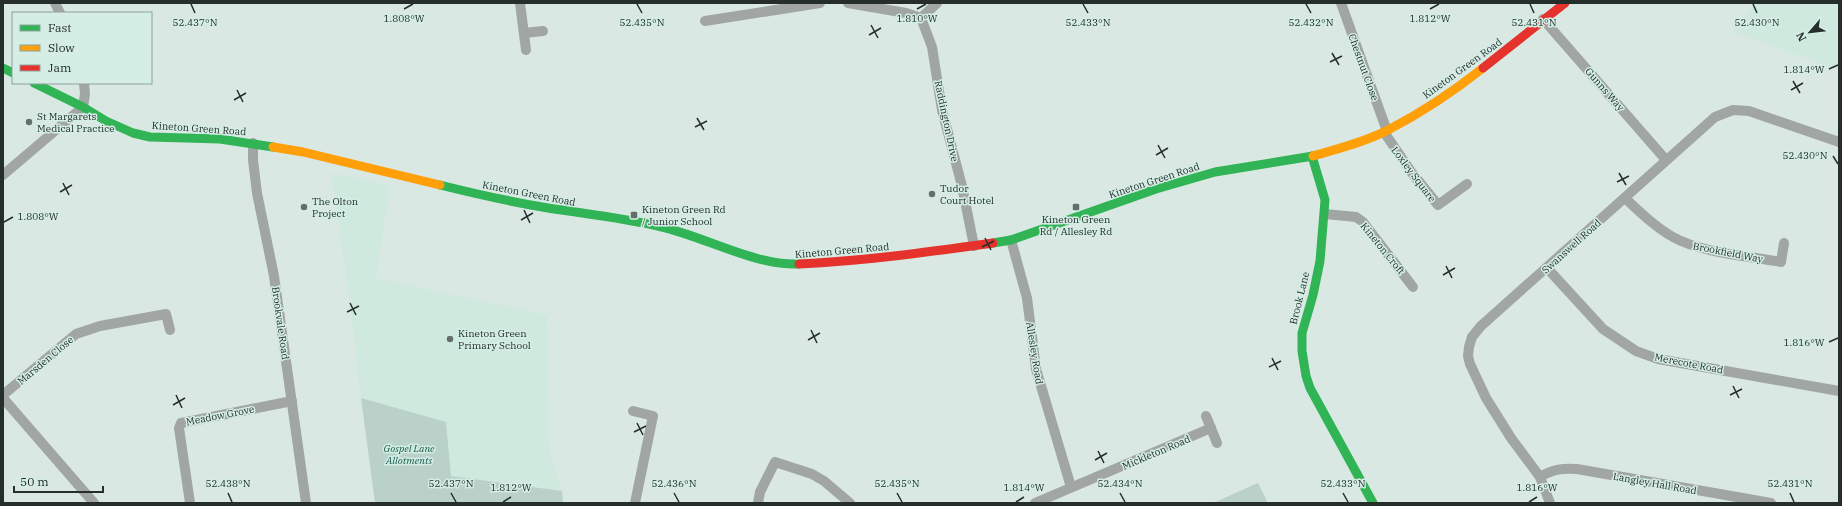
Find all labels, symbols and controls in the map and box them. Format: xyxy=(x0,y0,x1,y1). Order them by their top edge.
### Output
legend xyxy=(12,12,152,84)
text: 1.808°W xyxy=(383,12,425,25)
text: 1.810°W xyxy=(896,12,938,25)
text: 1.812°W xyxy=(1409,12,1451,25)
north arrow xyxy=(1790,12,1830,52)
text: 52.437°N xyxy=(172,16,218,29)
text: 52.435°N xyxy=(619,16,665,29)
text: 52.433°N xyxy=(1065,16,1111,29)
text: 52.432°N xyxy=(1288,16,1334,29)
text: 52.431°N xyxy=(1511,16,1557,29)
text: 52.430°N xyxy=(1734,16,1780,29)
text: Fast xyxy=(48,20,72,35)
text: N xyxy=(1793,29,1809,44)
street label: Chestnut Close xyxy=(1345,32,1382,102)
street label: Kineton Green Road xyxy=(1420,35,1504,102)
text: Slow xyxy=(48,40,75,55)
text: Jam xyxy=(48,60,72,75)
text: 1.814°W xyxy=(1783,63,1825,76)
street label: Gunns Way xyxy=(1582,65,1627,114)
street label: Raddington Drive xyxy=(932,79,961,163)
place label: St Margarets Medical Practice xyxy=(37,110,115,135)
marker: St Margarets Medical Practice xyxy=(24,117,34,127)
street label: Kineton Green Road xyxy=(151,119,247,138)
street label: Loxley Square xyxy=(1388,144,1439,205)
text: 52.430°N xyxy=(1782,149,1828,162)
street label: Kineton Green Road xyxy=(1107,160,1201,201)
street label: Kineton Green Road xyxy=(481,178,577,209)
place label: Tudor Court Hotel xyxy=(940,182,994,207)
marker: Tudor Court Hotel xyxy=(927,189,937,199)
place label: The Olton Project xyxy=(312,195,359,220)
marker: The Olton Project xyxy=(299,202,309,212)
marker: Kineton Green Rd / Allesley Rd xyxy=(1071,202,1081,212)
place label: Kineton Green Rd / Junior School xyxy=(642,203,726,228)
text: 1.808°W xyxy=(17,210,59,223)
marker: Kineton Green Rd / Junior School xyxy=(629,210,639,220)
place label: Kineton Green Rd / Allesley Rd xyxy=(1040,213,1112,238)
street label: Swanswell Road xyxy=(1539,216,1604,276)
street label: Kineton Croft xyxy=(1358,220,1408,277)
street label: Brookfield Way xyxy=(1692,239,1765,266)
street label: Kineton Green Road xyxy=(794,240,890,261)
street label: Brook Lane xyxy=(1287,270,1312,326)
street label: Brookvale Road xyxy=(269,286,292,360)
street label: Allesley Road xyxy=(1023,321,1046,385)
place label: Kineton Green Primary School xyxy=(458,327,531,352)
street label: Marsden Close xyxy=(15,333,76,388)
marker: Kineton Green Primary School xyxy=(445,334,455,344)
text: 1.816°W xyxy=(1783,336,1825,349)
street label: Merecote Road xyxy=(1653,350,1724,377)
street label: Meadow Grove xyxy=(185,403,255,428)
street label: Mickleton Road xyxy=(1120,432,1192,473)
park label: Gospel Lane Allotments xyxy=(383,442,435,467)
scale bar xyxy=(14,468,103,494)
street label: Langley Hall Road xyxy=(1612,470,1698,497)
text: 50 m xyxy=(20,474,49,489)
text: 52.438°N xyxy=(205,477,251,490)
text: 52.437°N xyxy=(428,477,474,490)
text: 52.436°N xyxy=(651,477,697,490)
text: 52.435°N xyxy=(874,477,920,490)
text: 52.434°N xyxy=(1097,477,1143,490)
text: 52.433°N xyxy=(1320,477,1366,490)
text: 52.431°N xyxy=(1767,477,1813,490)
text: 1.812°W xyxy=(490,481,532,494)
text: 1.814°W xyxy=(1003,481,1045,494)
text: 1.816°W xyxy=(1516,481,1558,494)

